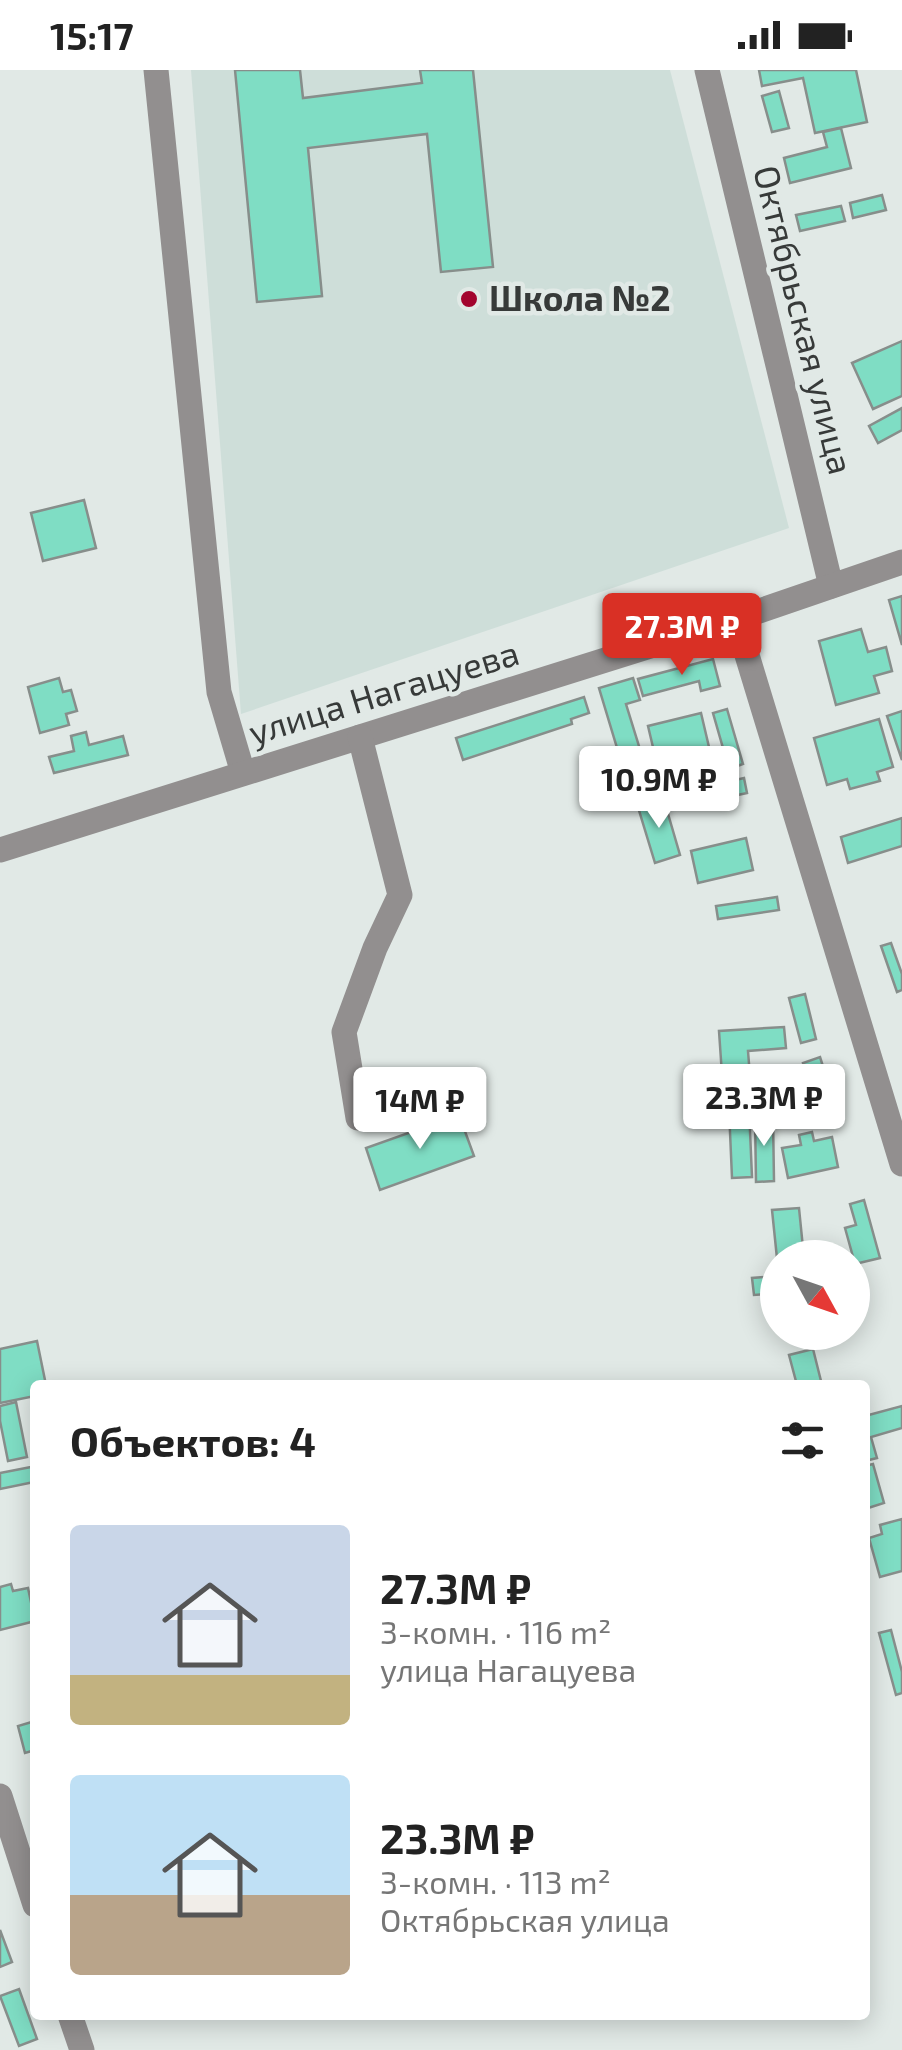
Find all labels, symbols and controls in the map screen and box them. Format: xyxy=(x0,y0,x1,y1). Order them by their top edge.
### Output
text: 15:17 xyxy=(50,12,134,58)
street label: Октябрьская улица xyxy=(745,161,864,478)
place label: Школа №2 xyxy=(489,276,671,318)
marker: Школа №2 xyxy=(458,288,480,310)
pin: 27.3M ₽ xyxy=(590,593,774,678)
text: 27.3M ₽ xyxy=(624,606,740,644)
street label: улица Нагацуева xyxy=(243,630,524,753)
pin: 10.9M ₽ xyxy=(567,746,751,831)
text: 10.9M ₽ xyxy=(601,759,717,797)
pin: 23.3M ₽ xyxy=(672,1064,856,1149)
pin: 14M ₽ xyxy=(350,1067,490,1152)
text: 23.3M ₽ xyxy=(705,1077,823,1115)
text: 14M ₽ xyxy=(375,1080,465,1118)
north arrow xyxy=(760,1240,870,1350)
map controls xyxy=(760,1240,870,1350)
icon: filters xyxy=(775,1413,830,1468)
text: Объектов: 4 xyxy=(70,1415,316,1465)
text: 27.3M ₽ xyxy=(380,1562,531,1612)
icon: home xyxy=(150,1565,270,1685)
text: 3-комн. · 116 m² xyxy=(380,1612,611,1650)
text: улица Нагацуева xyxy=(380,1650,636,1688)
text: 23.3M ₽ xyxy=(380,1812,535,1862)
icon: home xyxy=(150,1815,270,1935)
text: 3-комн. · 113 m² xyxy=(380,1862,611,1900)
text: Октябрьская улица xyxy=(380,1900,670,1938)

